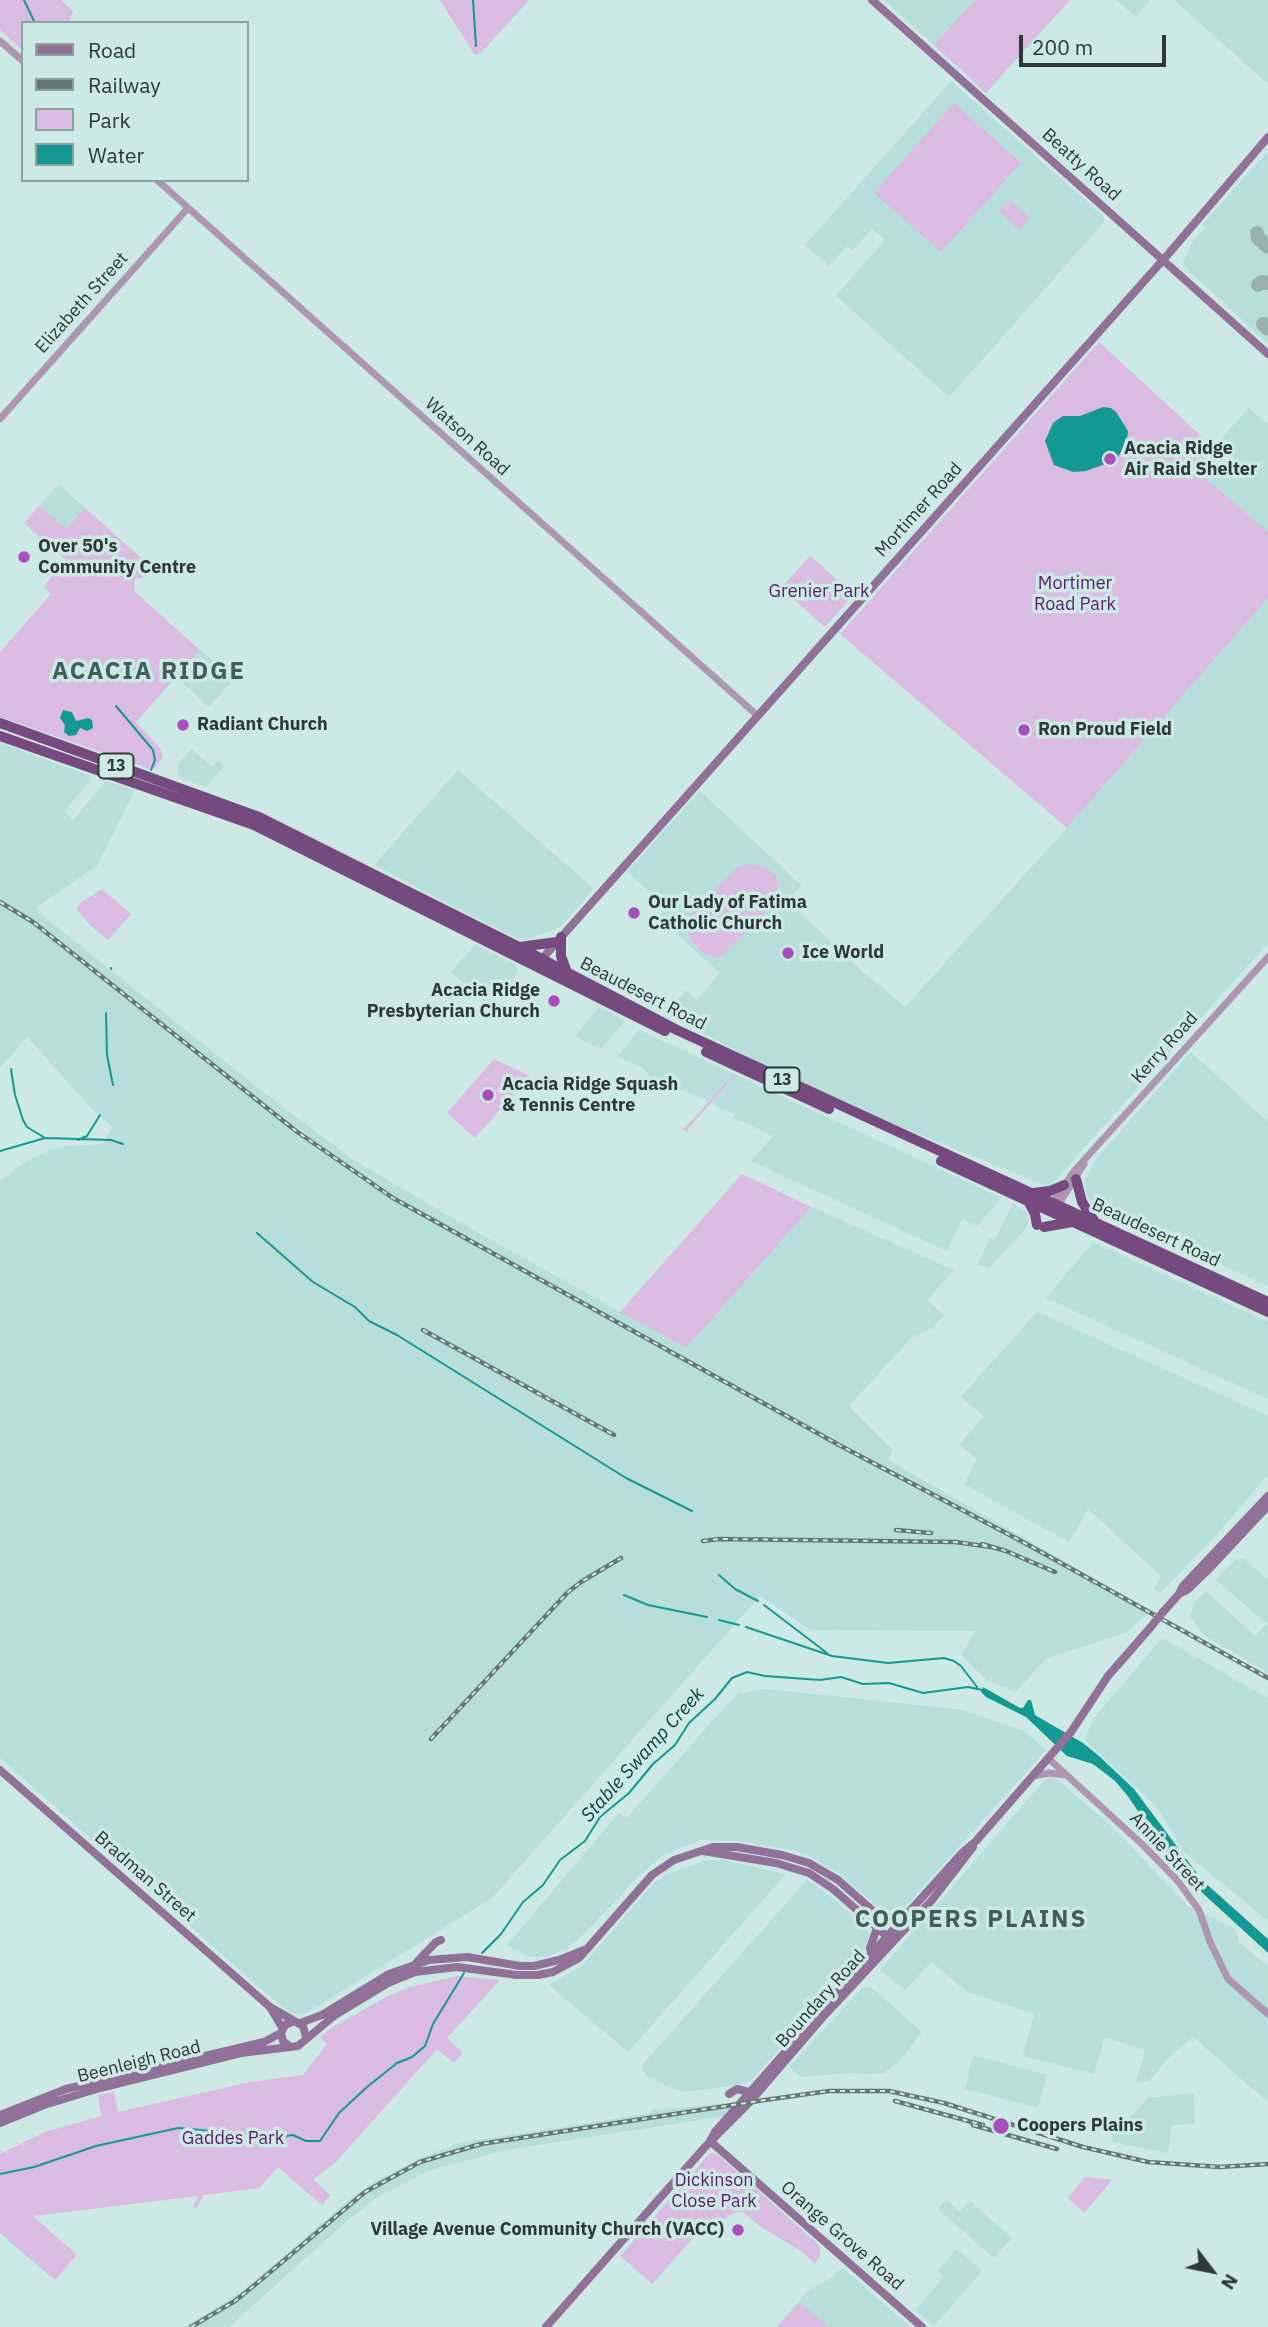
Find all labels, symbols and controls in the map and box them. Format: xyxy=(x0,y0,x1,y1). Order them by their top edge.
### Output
legend xyxy=(21,21,248,182)
scale bar xyxy=(1023,21,1170,65)
text: 200 m xyxy=(1032,33,1093,61)
text: Road xyxy=(88,36,136,64)
text: Railway xyxy=(88,71,161,99)
text: Park xyxy=(88,106,131,134)
street label: Beatty Road xyxy=(1037,124,1125,206)
text: Water xyxy=(88,141,144,169)
street label: Elizabeth Street xyxy=(31,248,133,358)
street label: Watson Road xyxy=(420,393,514,481)
place label: Acacia Ridge Air Raid Shelter xyxy=(1124,438,1257,480)
marker: Acacia Ridge Air Raid Shelter xyxy=(1102,451,1118,467)
street label: Mortimer Road xyxy=(871,458,967,562)
place label: Over 50's Community Centre xyxy=(38,536,196,578)
marker: Over 50's Community Centre xyxy=(16,549,32,565)
park label: Mortimer Road Park xyxy=(1034,573,1116,616)
park label: Grenier Park xyxy=(769,581,869,603)
district label: ACACIA RIDGE xyxy=(53,658,245,686)
place label: Radiant Church xyxy=(197,714,328,736)
marker: Radiant Church xyxy=(175,717,191,733)
place label: Ron Proud Field xyxy=(1038,719,1172,741)
marker: Ron Proud Field xyxy=(1016,722,1032,738)
road number: 13 xyxy=(99,754,134,778)
place label: Our Lady of Fatima Catholic Church xyxy=(648,892,807,934)
marker: Our Lady of Fatima Catholic Church xyxy=(626,905,642,921)
place label: Ice World xyxy=(802,942,884,964)
marker: Ice World xyxy=(780,945,796,961)
street label: Beaudesert Road xyxy=(576,953,710,1035)
place label: Acacia Ridge Presbyterian Church xyxy=(367,980,540,1023)
marker: Acacia Ridge Presbyterian Church xyxy=(546,993,562,1009)
street label: Kerry Road xyxy=(1127,1008,1203,1088)
road number: 13 xyxy=(764,1068,800,1092)
place label: Acacia Ridge Squash & Tennis Centre xyxy=(502,1074,678,1116)
marker: Acacia Ridge Squash & Tennis Centre xyxy=(480,1087,496,1103)
street label: Beaudesert Road xyxy=(1088,1194,1224,1272)
water label: Stable Swamp Creek xyxy=(577,1683,709,1827)
street label: Annie Street xyxy=(1125,1808,1209,1896)
street label: Bradman Street xyxy=(90,1827,200,1927)
district label: COOPERS PLAINS xyxy=(856,1906,1086,1934)
street label: Boundary Road xyxy=(772,1946,870,2052)
street label: Beenleigh Road xyxy=(75,2036,203,2088)
place label: Coopers Plains xyxy=(1017,2115,1143,2137)
marker: Coopers Plains xyxy=(991,2116,1011,2136)
park label: Gaddes Park xyxy=(182,2128,284,2150)
park label: Dickinson Close Park xyxy=(671,2170,757,2212)
street label: Orange Grove Road xyxy=(776,2177,908,2295)
place label: Village Avenue Community Church (VACC) xyxy=(370,2219,724,2241)
marker: Village Avenue Community Church (VACC) xyxy=(730,2222,746,2238)
north arrow xyxy=(1177,2236,1247,2306)
text: N xyxy=(1216,2270,1244,2294)

